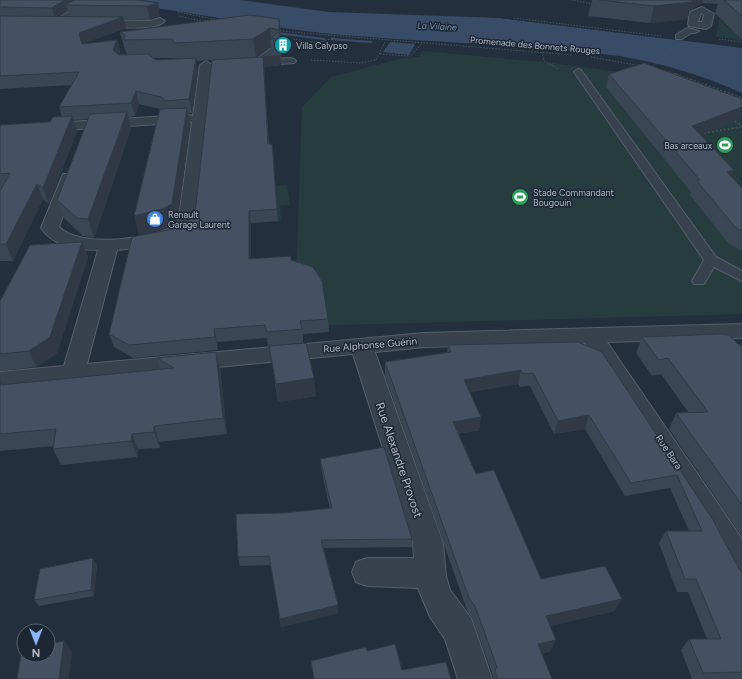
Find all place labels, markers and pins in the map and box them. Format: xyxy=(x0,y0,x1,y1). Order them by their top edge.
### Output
building icon: Villa Calypso xyxy=(273,35,293,55)
place label: Villa Calypso xyxy=(296,40,348,51)
sports icon: Bas arceaux xyxy=(715,135,735,155)
place label: Bas arceaux xyxy=(664,140,713,151)
sports icon: Stade Commandant Bougouin xyxy=(510,187,530,207)
place label: Stade Commandant Bougouin xyxy=(533,187,614,208)
shop icon: Renault Garage Laurent xyxy=(145,209,165,229)
place label: Renault Garage Laurent xyxy=(168,209,231,230)

